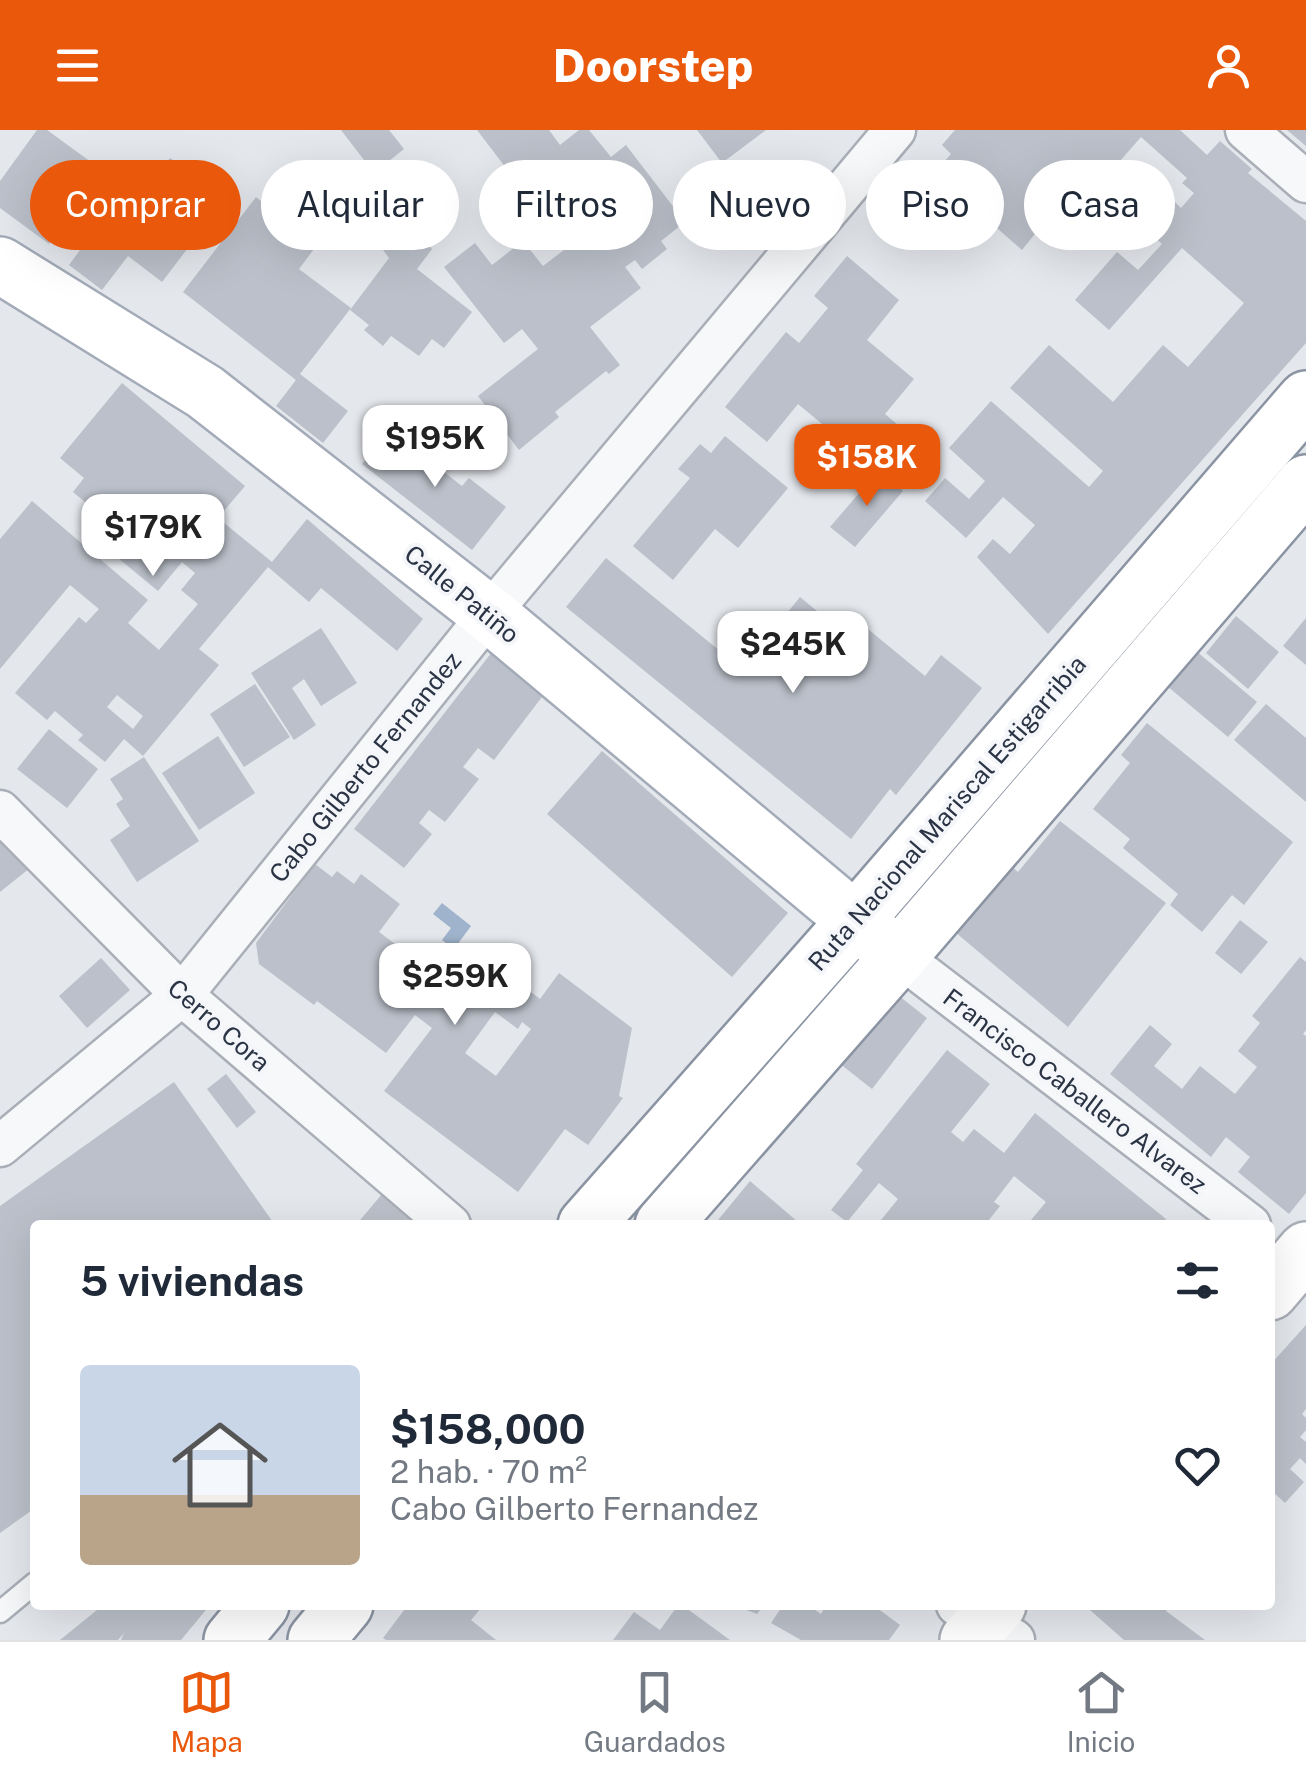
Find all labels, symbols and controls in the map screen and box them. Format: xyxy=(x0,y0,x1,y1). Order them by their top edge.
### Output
icon: menu xyxy=(50,38,105,93)
icon: person xyxy=(1201,38,1256,93)
text: Doorstep xyxy=(553,39,753,92)
chip: Comprar xyxy=(30,160,241,250)
chip: Alquilar xyxy=(261,160,459,250)
chip: Filtros xyxy=(479,160,653,250)
chip: Nuevo xyxy=(673,160,846,250)
chip: Piso xyxy=(866,160,1004,250)
chip: Casa xyxy=(1024,160,1175,250)
pin: $195K xyxy=(365,405,505,490)
text: $195K xyxy=(384,419,486,456)
pin: $158K xyxy=(797,424,937,509)
text: $158K xyxy=(816,438,918,475)
pin: $179K xyxy=(83,494,223,579)
text: $179K xyxy=(103,508,203,545)
street label: Calle Patiño xyxy=(399,539,525,649)
pin: $245K xyxy=(723,611,863,696)
text: $245K xyxy=(739,625,847,662)
street label: Cabo Gilberto Fernandez xyxy=(263,646,467,888)
street label: Ruta Nacional Mariscal Estigarribia xyxy=(802,649,1092,977)
pin: $259K xyxy=(385,943,525,1028)
text: $259K xyxy=(401,957,509,994)
street label: Cerro Cora xyxy=(162,973,276,1077)
street label: Francisco Caballero Alvarez xyxy=(937,982,1213,1200)
icon: filters xyxy=(1170,1253,1225,1308)
text: 5 viviendas xyxy=(80,1256,304,1305)
text: $158,000 xyxy=(390,1404,586,1453)
icon: home xyxy=(160,1405,280,1525)
icon: heart xyxy=(1170,1438,1225,1493)
text: 2 hab. · 70 m² xyxy=(390,1453,587,1490)
text: Cabo Gilberto Fernandez xyxy=(390,1490,758,1527)
tab: Mapa xyxy=(171,1665,243,1758)
tab: Guardados xyxy=(584,1665,726,1758)
tab: Inicio xyxy=(1067,1665,1135,1758)

